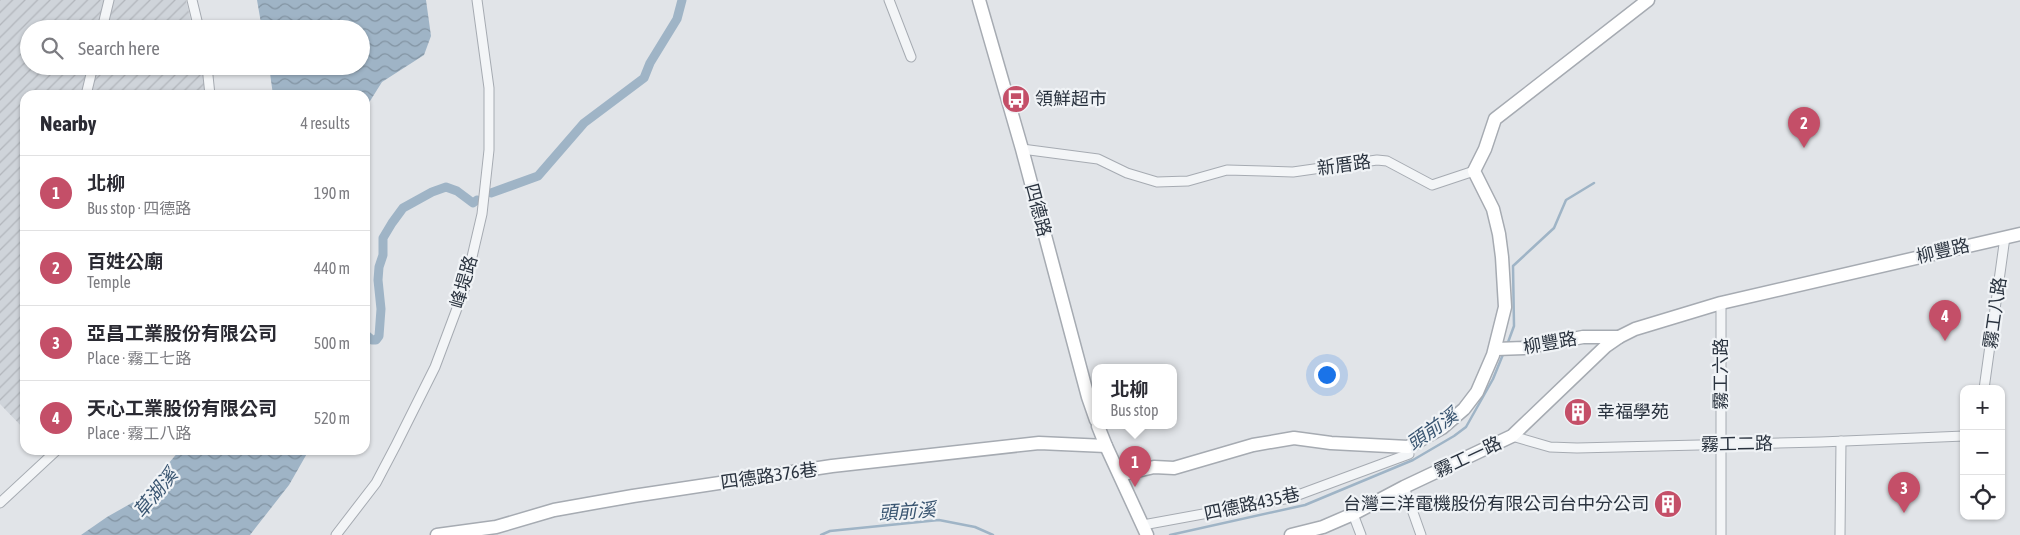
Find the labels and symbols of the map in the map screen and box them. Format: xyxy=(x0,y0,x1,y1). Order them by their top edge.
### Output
bus stop icon: 領鮮超市 xyxy=(1001,84,1031,114)
place label: 領鮮超市 xyxy=(1035,88,1107,109)
pin: 2 xyxy=(1788,107,1820,148)
street label: 新厝路 xyxy=(1316,150,1372,179)
street label: 四德路 xyxy=(1021,181,1056,239)
street label: 柳豐路 xyxy=(1914,234,1972,267)
street label: 峰堤路 xyxy=(446,253,481,311)
street label: 霧工八路 xyxy=(1979,276,2010,350)
pin: 4 xyxy=(1929,300,1961,341)
street label: 柳豐路 xyxy=(1522,327,1578,358)
street label: 霧工六路 xyxy=(1710,338,1731,410)
your location xyxy=(1314,362,1340,388)
building icon: 幸福學苑 xyxy=(1563,397,1593,427)
place label: 幸福學苑 xyxy=(1597,401,1669,422)
water label: 頭前溪 xyxy=(1402,402,1464,454)
street label: 霧工一路 xyxy=(1431,432,1505,481)
street label: 霧工二路 xyxy=(1701,432,1773,455)
pin: 1 xyxy=(1119,446,1151,487)
street label: 四德路376巷 xyxy=(719,458,819,493)
water label: 草湖溪 xyxy=(129,462,183,522)
pin: 3 xyxy=(1888,472,1920,513)
street label: 四德路435巷 xyxy=(1202,483,1302,524)
building icon: 台灣三洋電機股份有限公司台中分公司 xyxy=(1653,489,1683,519)
place label: 台灣三洋電機股份有限公司台中分公司 xyxy=(1343,493,1649,514)
water label: 頭前溪 xyxy=(878,498,939,524)

